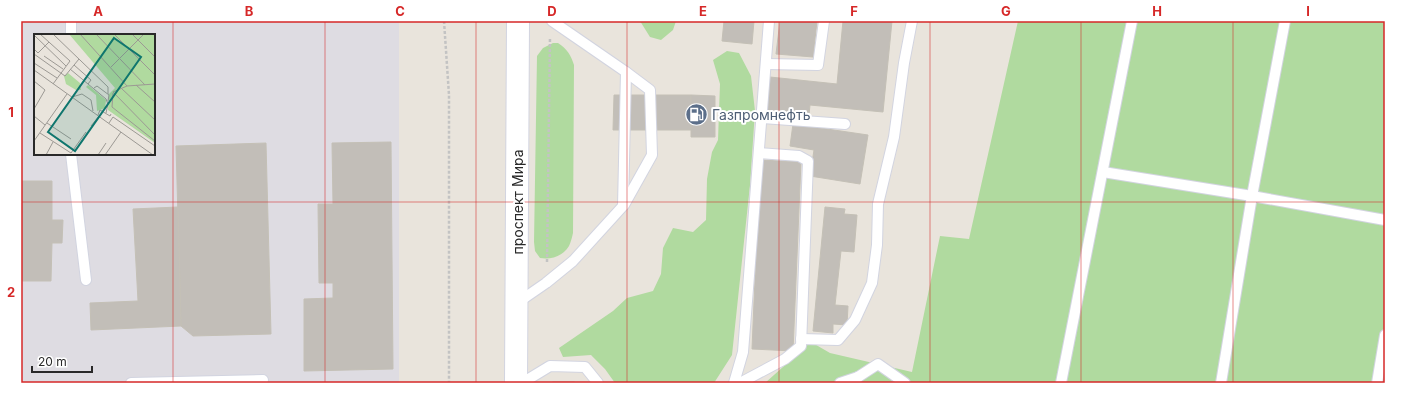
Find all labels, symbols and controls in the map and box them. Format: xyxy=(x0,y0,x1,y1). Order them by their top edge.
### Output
text: A xyxy=(93,3,103,19)
text: B xyxy=(245,3,254,19)
text: C xyxy=(395,3,405,19)
text: D xyxy=(547,3,557,19)
text: E xyxy=(699,3,707,19)
text: F xyxy=(850,3,858,19)
text: G xyxy=(1001,3,1011,19)
text: H xyxy=(1152,3,1162,19)
text: I xyxy=(1306,3,1310,19)
inset map xyxy=(34,34,155,155)
fuel station icon: Газпромнефть xyxy=(683,101,709,127)
text: 1 xyxy=(8,104,14,120)
place label: Газпромнефть xyxy=(712,106,811,123)
street label: проспект Мира xyxy=(509,149,526,255)
text: 2 xyxy=(7,284,15,300)
scale bar xyxy=(32,348,92,374)
text: 20 m xyxy=(38,354,67,369)

